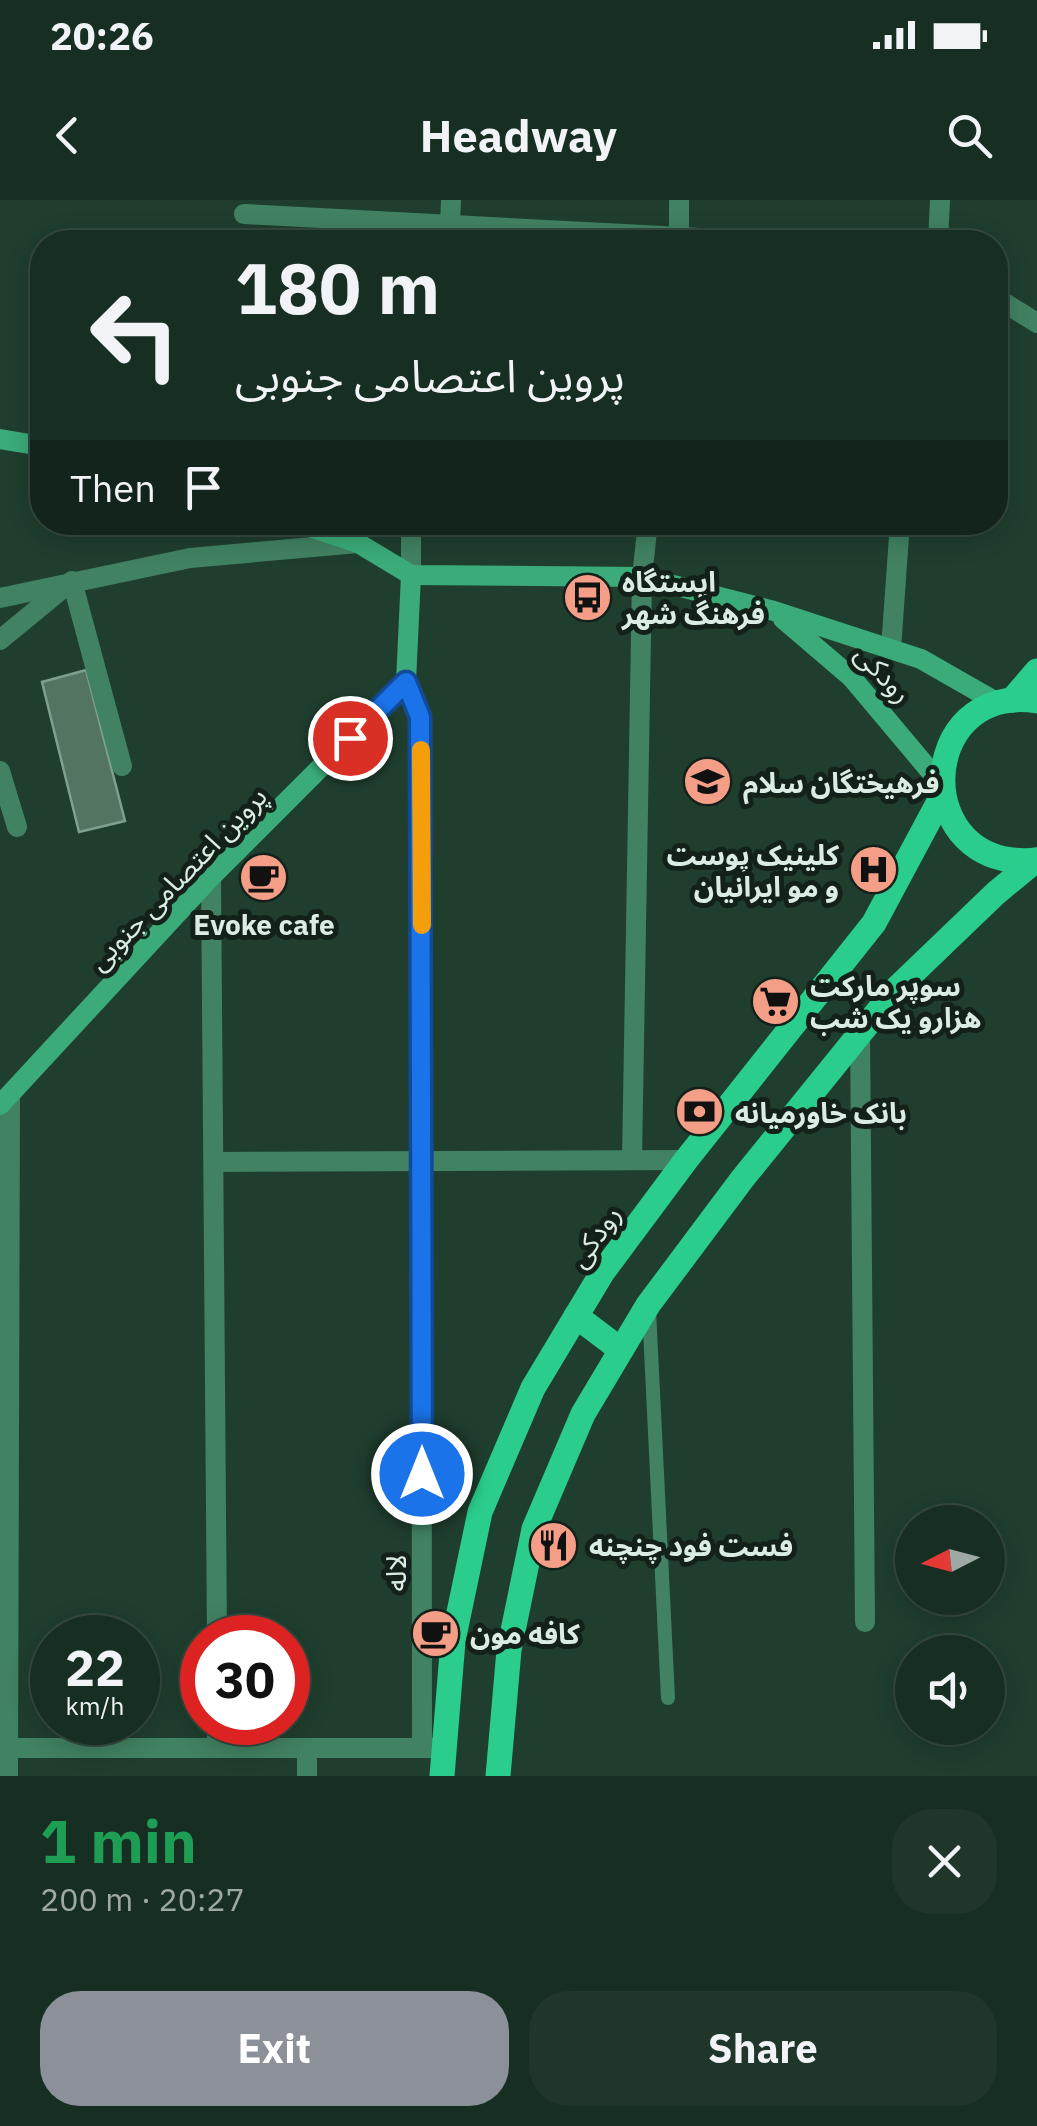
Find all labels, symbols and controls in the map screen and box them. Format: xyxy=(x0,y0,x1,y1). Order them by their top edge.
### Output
text: 20:26 xyxy=(50,11,154,60)
text: Headway xyxy=(420,106,617,164)
icon: back xyxy=(40,108,95,163)
icon: search xyxy=(942,108,997,163)
text: 180 m xyxy=(235,242,440,333)
icon: left xyxy=(70,270,200,400)
text: پروین اعتصامی جنوبی xyxy=(235,346,625,404)
icon: arrive xyxy=(176,460,231,515)
text: Then xyxy=(70,463,156,512)
place label: ایستگاه فرهنگ شهر xyxy=(621,563,765,632)
bus stop icon: ایستگاه فرهنگ شهر xyxy=(561,571,613,623)
street label: رودکی xyxy=(847,635,921,711)
pin xyxy=(308,696,393,781)
icon: arrive xyxy=(323,711,378,766)
school or university icon: فرهیختگان سلام xyxy=(682,756,734,808)
place label: فرهیختگان سلام xyxy=(743,764,939,805)
street label: پروین اعتصامی جنوبی xyxy=(79,778,275,978)
place label: کلینیک پوست و مو ایرانیان xyxy=(666,836,839,905)
hospital icon: کلینیک پوست و مو ایرانیان xyxy=(848,844,900,896)
cafe icon: Evoke cafe xyxy=(238,851,290,903)
place label: Evoke cafe xyxy=(193,906,335,943)
place label: سوپر مارکت هزارو یک شب xyxy=(810,967,981,1036)
supermarket icon: سوپر مارکت هزارو یک شب xyxy=(749,975,801,1027)
bank icon: بانک خاورمیانه xyxy=(674,1086,726,1138)
place label: بانک خاورمیانه xyxy=(735,1094,907,1131)
street label: رودکى xyxy=(559,1197,629,1275)
position arrow xyxy=(370,1422,474,1526)
north arrow xyxy=(895,1505,1005,1615)
map controls xyxy=(895,1505,1005,1745)
restaurant icon: فست فود چنچنه xyxy=(528,1519,580,1571)
place label: فست فود چنچنه xyxy=(589,1527,793,1564)
street label: لاله xyxy=(377,1554,414,1592)
cafe icon: کافه مون xyxy=(409,1607,461,1659)
speed limit sign: 30 xyxy=(180,1615,310,1745)
place label: کافه مون xyxy=(470,1615,580,1652)
text: 22 xyxy=(65,1635,125,1700)
button: sound xyxy=(895,1635,1005,1745)
text: km/h xyxy=(66,1689,124,1722)
text: 1 min xyxy=(40,1801,197,1880)
button: close xyxy=(892,1809,997,1914)
text: 200 m · 20:27 xyxy=(40,1878,245,1920)
button: Exit xyxy=(40,1991,509,2106)
button: Share xyxy=(529,1991,997,2106)

